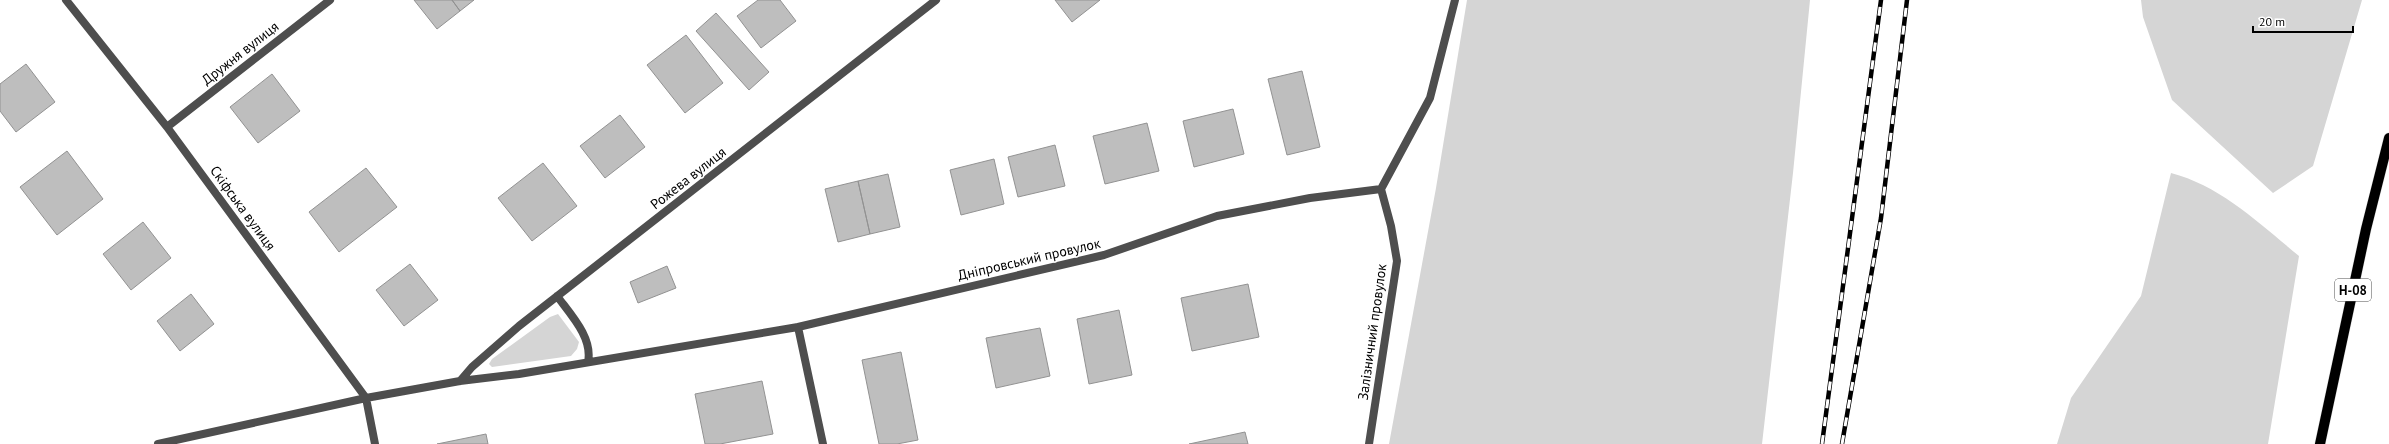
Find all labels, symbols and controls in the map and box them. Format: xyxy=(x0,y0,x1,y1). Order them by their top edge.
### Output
scale bar xyxy=(2253,8,2353,34)
text: 20 m xyxy=(2259,14,2285,29)
street label: Дружня вулиця xyxy=(198,17,282,89)
street label: Рожева вулиця xyxy=(647,143,729,213)
street label: Скіфська вулиця xyxy=(206,162,280,254)
street label: Дніпровський провулок xyxy=(956,234,1102,284)
street label: Залізничний провулок xyxy=(1354,262,1391,401)
road number: Н-08 xyxy=(2335,279,2371,301)

